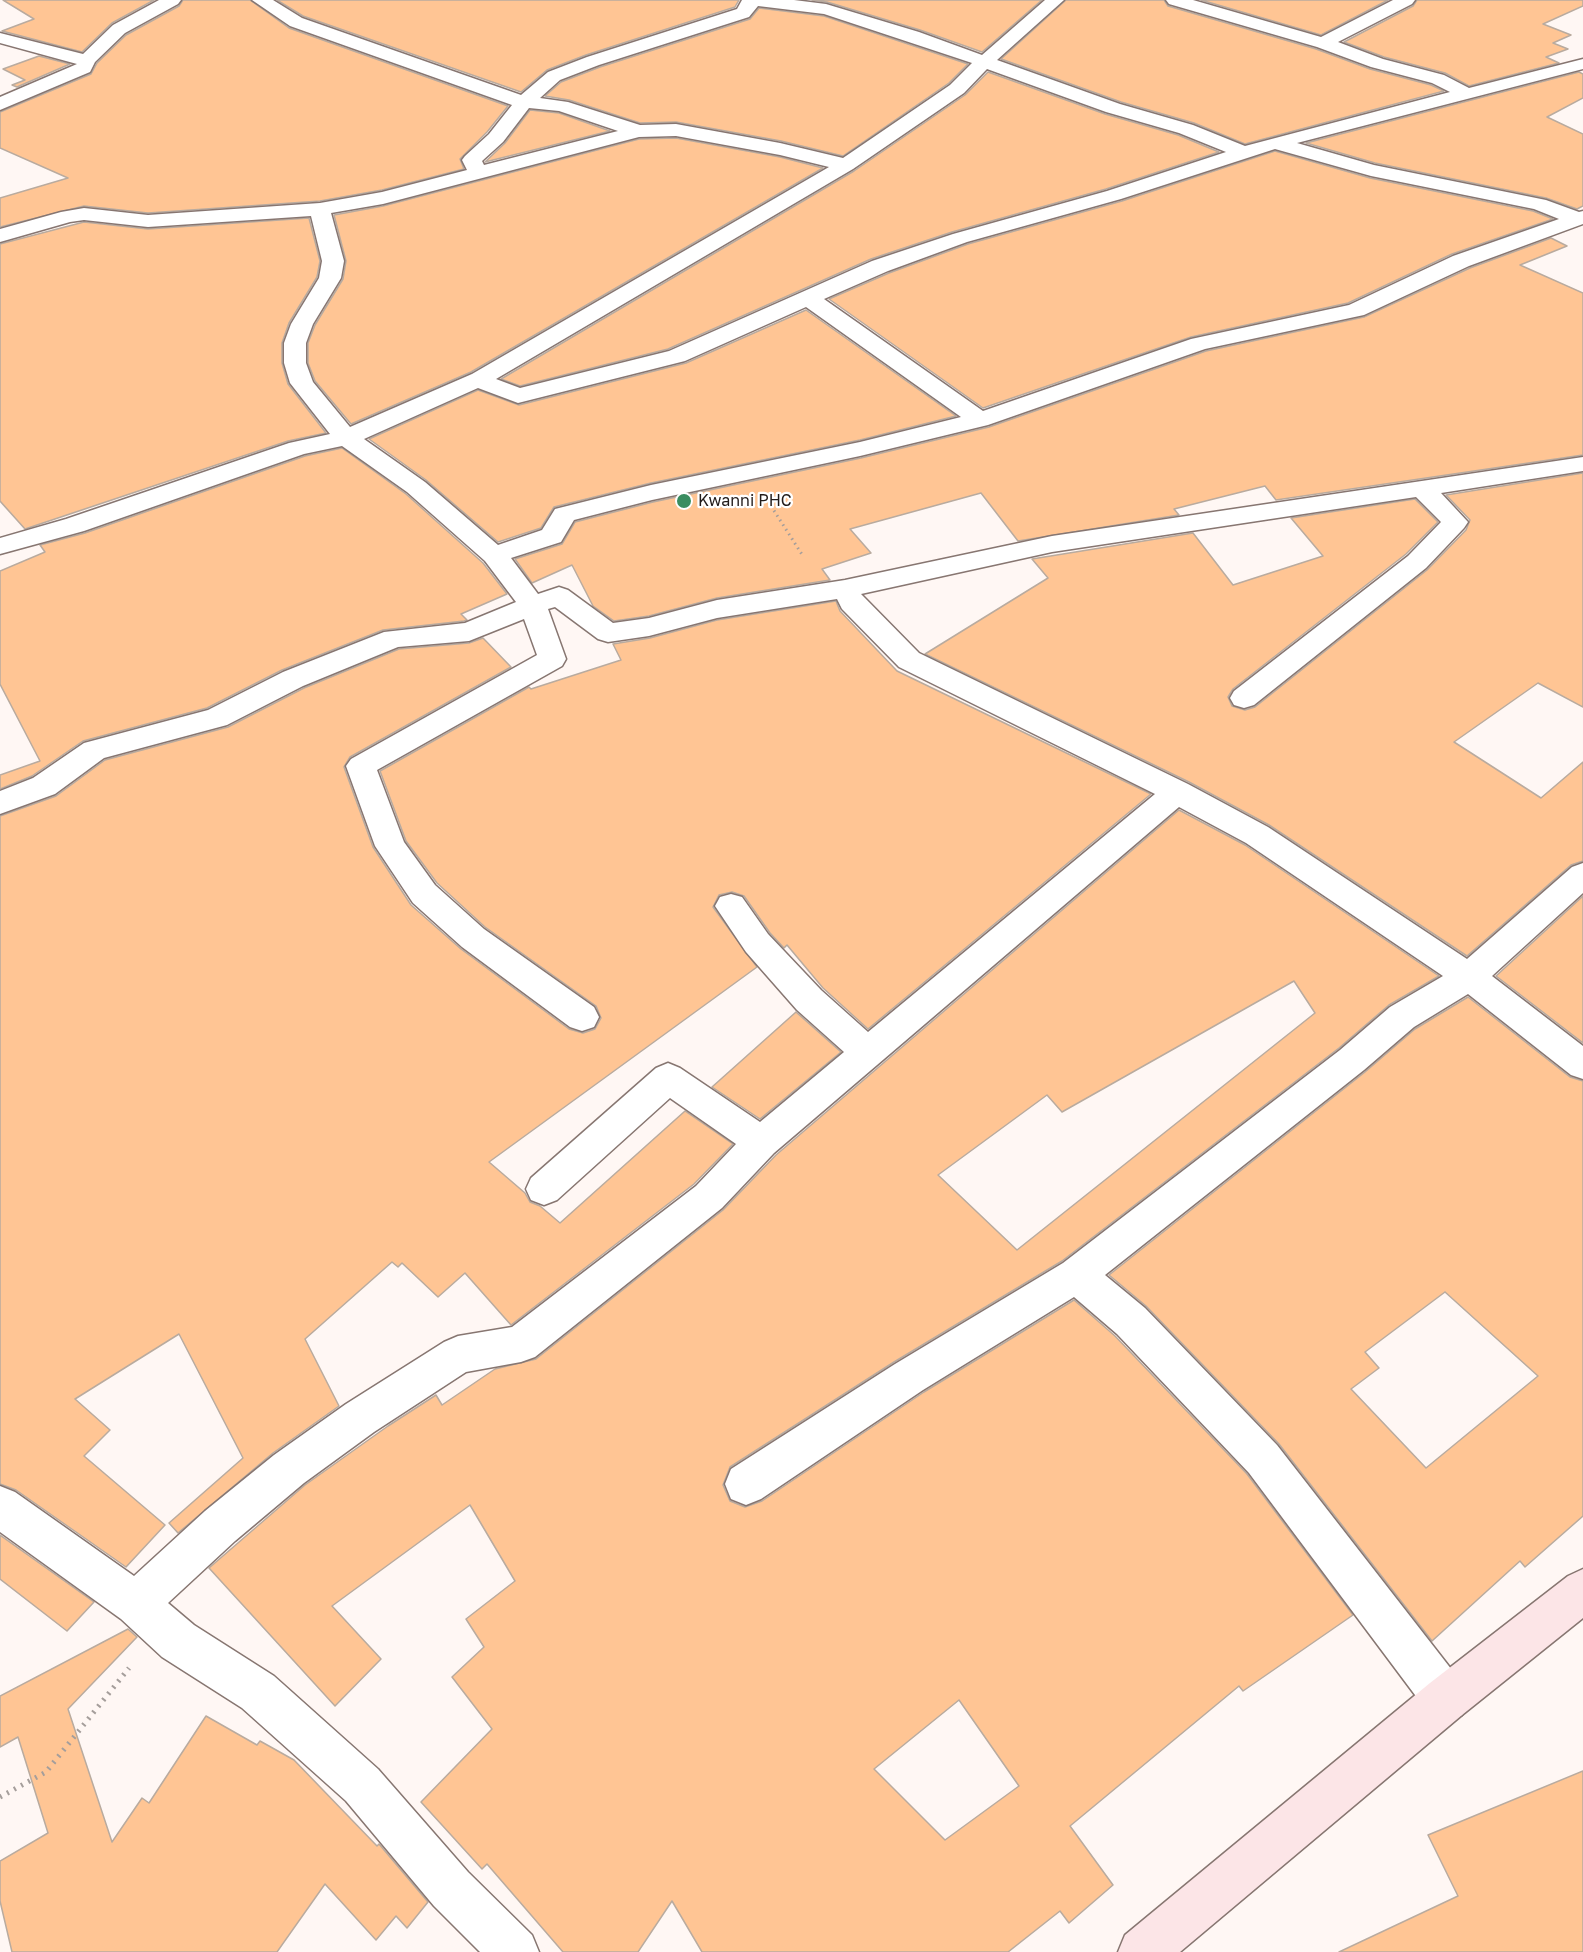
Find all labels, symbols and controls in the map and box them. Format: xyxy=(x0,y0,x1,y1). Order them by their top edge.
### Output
place label: Kwanni PHC xyxy=(698,491,792,511)
marker: Kwanni PHC xyxy=(675,492,693,510)

